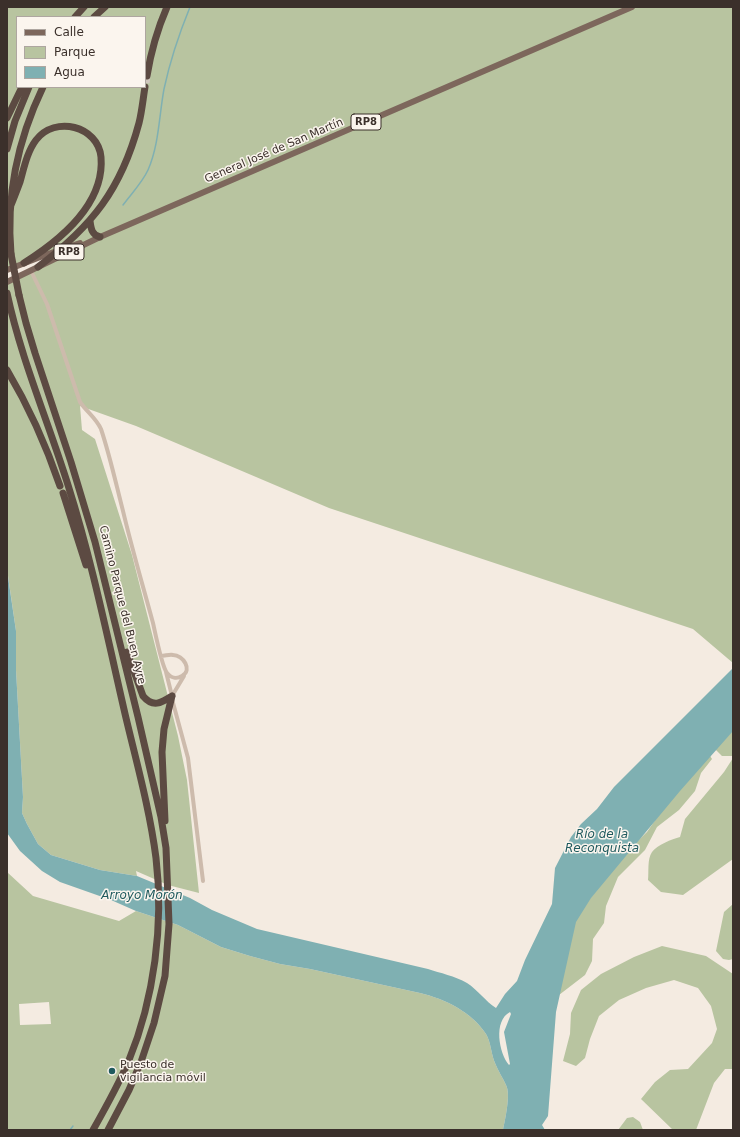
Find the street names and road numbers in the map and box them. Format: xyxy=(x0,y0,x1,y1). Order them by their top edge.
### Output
road number: RP8 xyxy=(351,114,381,130)
street label: General José de San Martín xyxy=(203,116,345,186)
road number: RP8 xyxy=(54,244,84,260)
street label: Camino Parque del Buen Ayre xyxy=(96,524,148,686)

